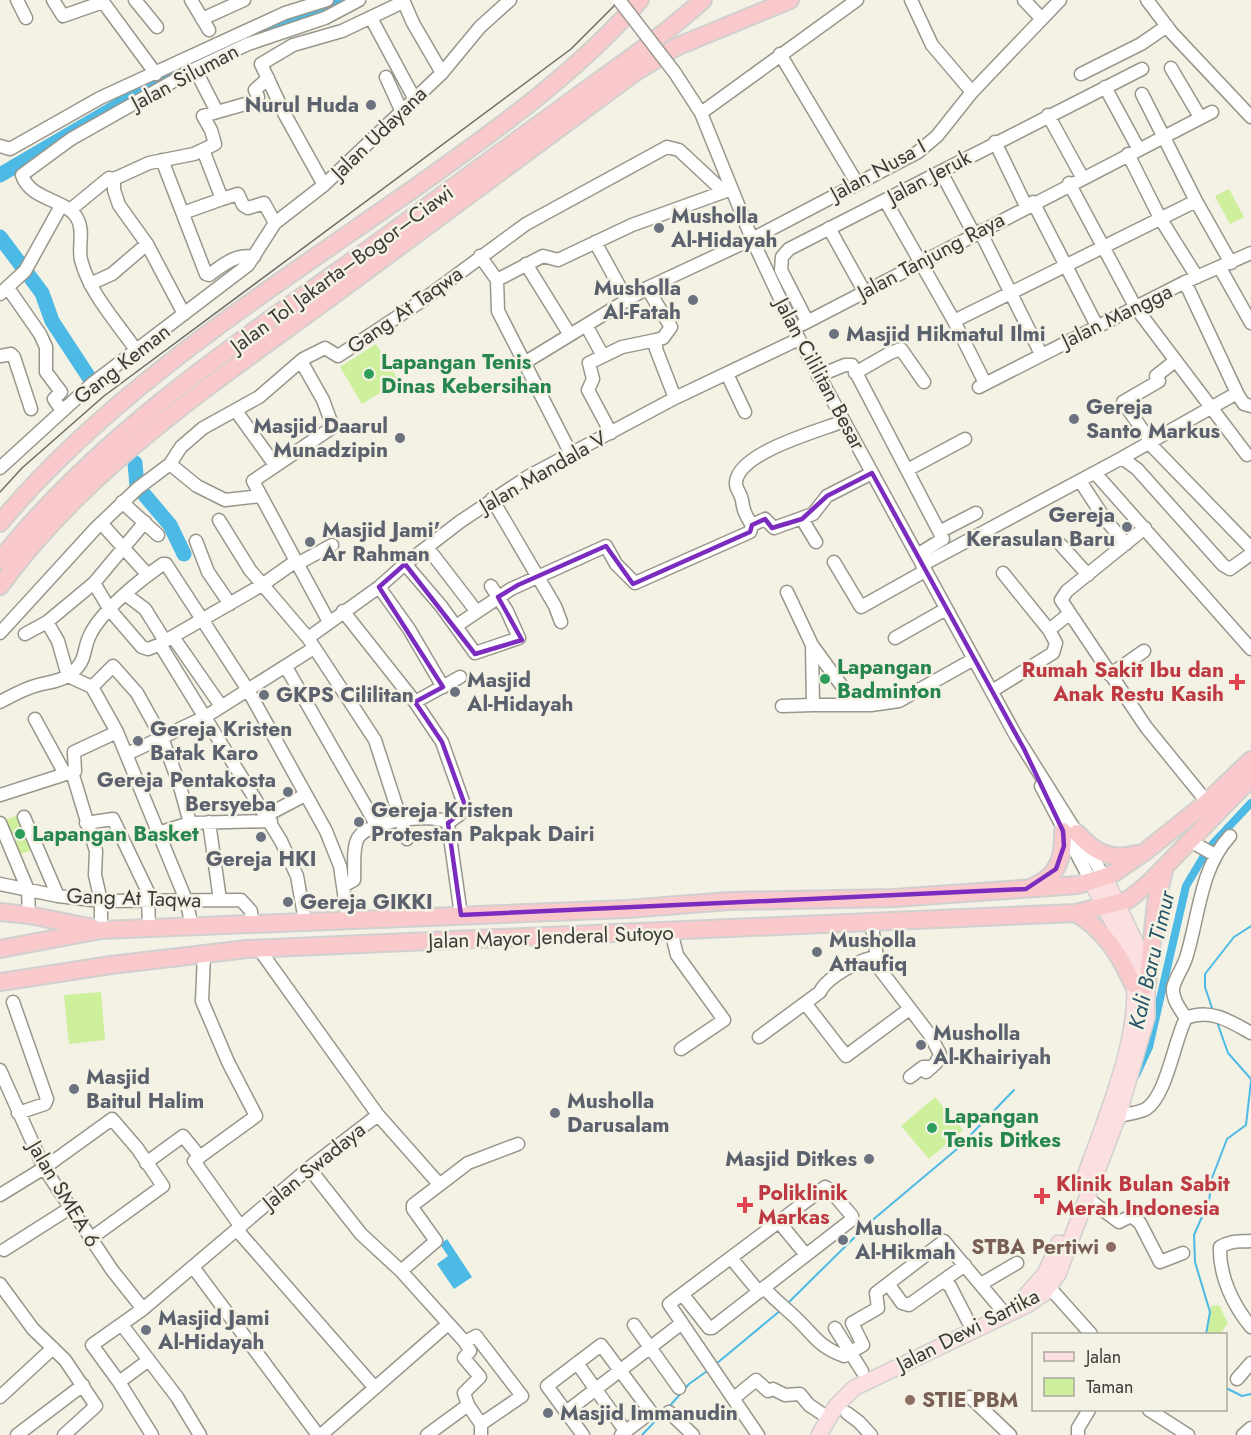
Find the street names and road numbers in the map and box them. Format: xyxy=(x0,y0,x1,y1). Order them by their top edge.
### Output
street label: Jalan Siluman xyxy=(123,36,244,119)
street label: Jalan Udayana xyxy=(322,79,434,189)
street label: Jalan Nusa I xyxy=(822,131,931,210)
street label: Jalan Jeruk xyxy=(879,142,977,213)
street label: Jalan Tol Jakarta–Bogor–Ciawi xyxy=(222,178,460,362)
street label: Jalan Tanjung Raya xyxy=(849,205,1010,309)
street label: Gang At Taqwa xyxy=(341,259,469,361)
street label: Jalan Mangga xyxy=(1054,276,1177,357)
street label: Jalan Cililitan Besar xyxy=(766,290,873,456)
street label: Gang Keman xyxy=(67,317,177,411)
street label: Jalan Mandala V xyxy=(471,423,612,522)
street label: Gang At Taqwa xyxy=(66,881,202,915)
street label: Jalan Mayor Jenderal Sutoyo xyxy=(425,918,674,956)
street label: Jalan Swadaya xyxy=(254,1115,372,1219)
street label: Jalan SMEA 6 xyxy=(19,1132,108,1253)
street label: Jalan Dewi Sartika xyxy=(889,1281,1045,1380)

